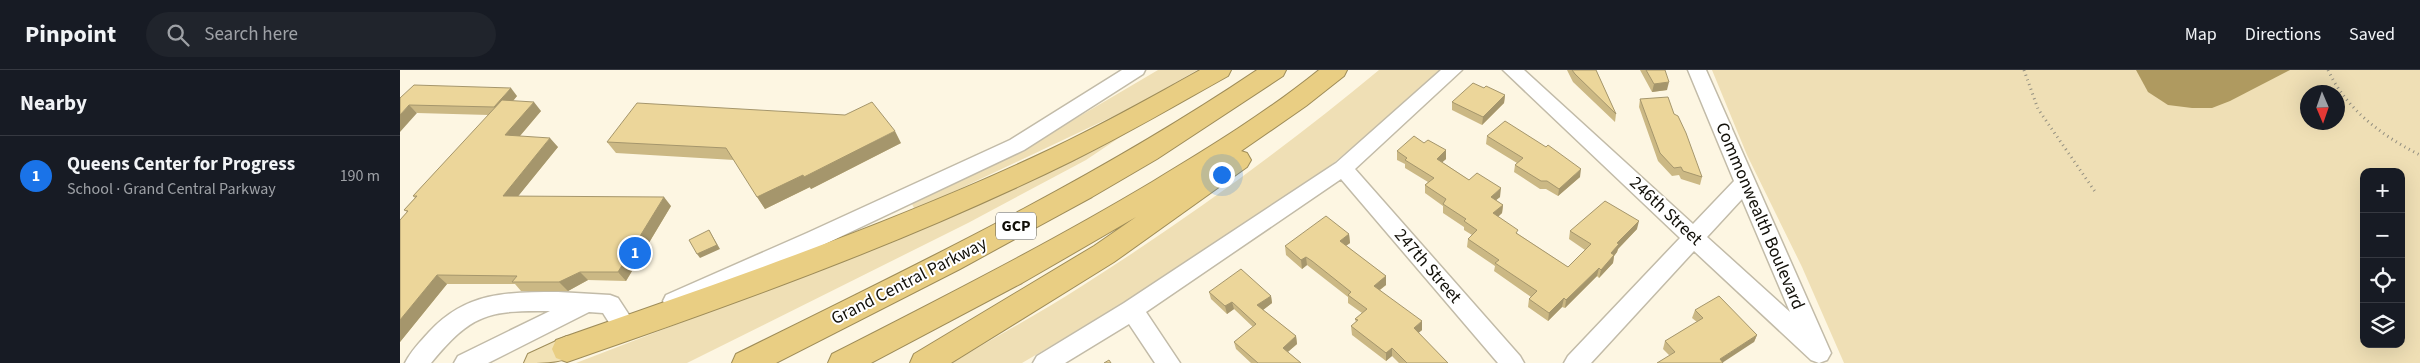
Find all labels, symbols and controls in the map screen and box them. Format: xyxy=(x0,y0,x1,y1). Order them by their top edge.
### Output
search box xyxy=(146,12,496,57)
text: Pinpoint xyxy=(25,17,116,52)
icon: search xyxy=(164,21,192,49)
text: Search here xyxy=(204,21,298,48)
text: Map xyxy=(2185,22,2217,47)
text: Directions xyxy=(2245,22,2321,47)
text: Saved xyxy=(2349,22,2395,47)
north arrow xyxy=(2300,85,2345,130)
text: Nearby xyxy=(20,88,87,118)
street label: Commonwealth Boulevard xyxy=(1709,119,1811,313)
text: Queens Center for Progress xyxy=(67,151,295,178)
your location xyxy=(1209,162,1235,188)
text: 1 xyxy=(32,165,40,187)
text: 190 m xyxy=(340,165,380,187)
map controls xyxy=(2360,168,2405,348)
button: + xyxy=(2360,168,2405,213)
street label: 246th Street xyxy=(1624,171,1708,251)
text: School · Grand Central Parkway xyxy=(67,178,276,200)
road number: GCP xyxy=(996,212,1036,240)
button: − xyxy=(2360,213,2405,258)
street label: 247th Street xyxy=(1389,223,1467,309)
street label: Grand Central Parkway xyxy=(827,231,992,331)
pin: 1 xyxy=(619,234,651,272)
button: locate xyxy=(2360,258,2405,303)
button: layers xyxy=(2360,303,2405,348)

